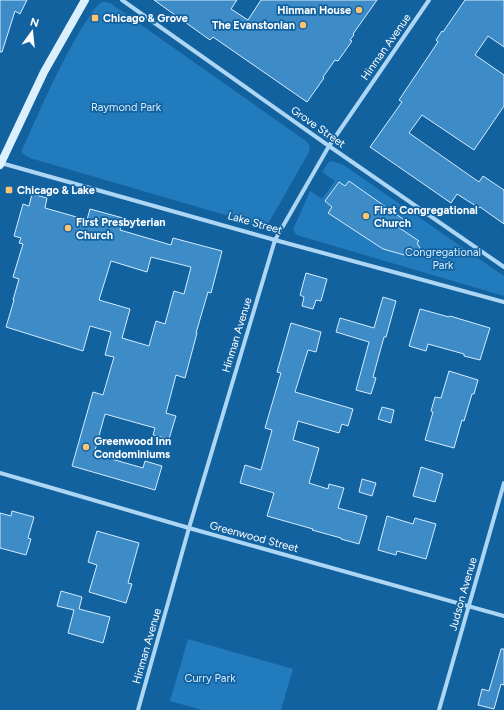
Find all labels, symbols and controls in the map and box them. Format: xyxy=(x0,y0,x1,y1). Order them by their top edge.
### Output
place label: Hinman House xyxy=(277,4,351,17)
marker: Hinman House xyxy=(354,5,364,15)
street label: Hinman Avenue xyxy=(358,11,414,83)
north arrow xyxy=(12,12,52,52)
place label: Chicago & Grove xyxy=(103,12,188,25)
marker: Chicago & Grove xyxy=(90,13,100,23)
text: N xyxy=(29,15,40,30)
place label: The Evanstonian xyxy=(212,19,295,32)
marker: The Evanstonian xyxy=(298,20,308,30)
park label: Raymond Park xyxy=(91,101,162,114)
street label: Grove Street xyxy=(288,103,348,151)
place label: Chicago & Lake xyxy=(17,184,95,197)
marker: Chicago & Lake xyxy=(4,185,14,195)
place label: First Congregational Church xyxy=(374,204,478,230)
street label: Lake Street xyxy=(226,209,284,237)
marker: First Congregational Church xyxy=(361,211,371,221)
place label: First Presbyterian Church xyxy=(76,216,166,242)
marker: First Presbyterian Church xyxy=(63,223,73,233)
park label: Congregational Park xyxy=(405,246,481,272)
street label: Hinman Avenue xyxy=(219,296,255,374)
place label: Greenwood Inn Condominiums xyxy=(94,435,171,461)
marker: Greenwood Inn Condominiums xyxy=(81,442,91,452)
street label: Greenwood Street xyxy=(208,519,300,555)
street label: Judson Avenue xyxy=(446,556,480,632)
street label: Hinman Avenue xyxy=(130,607,164,685)
park label: Curry Park xyxy=(185,672,236,685)

